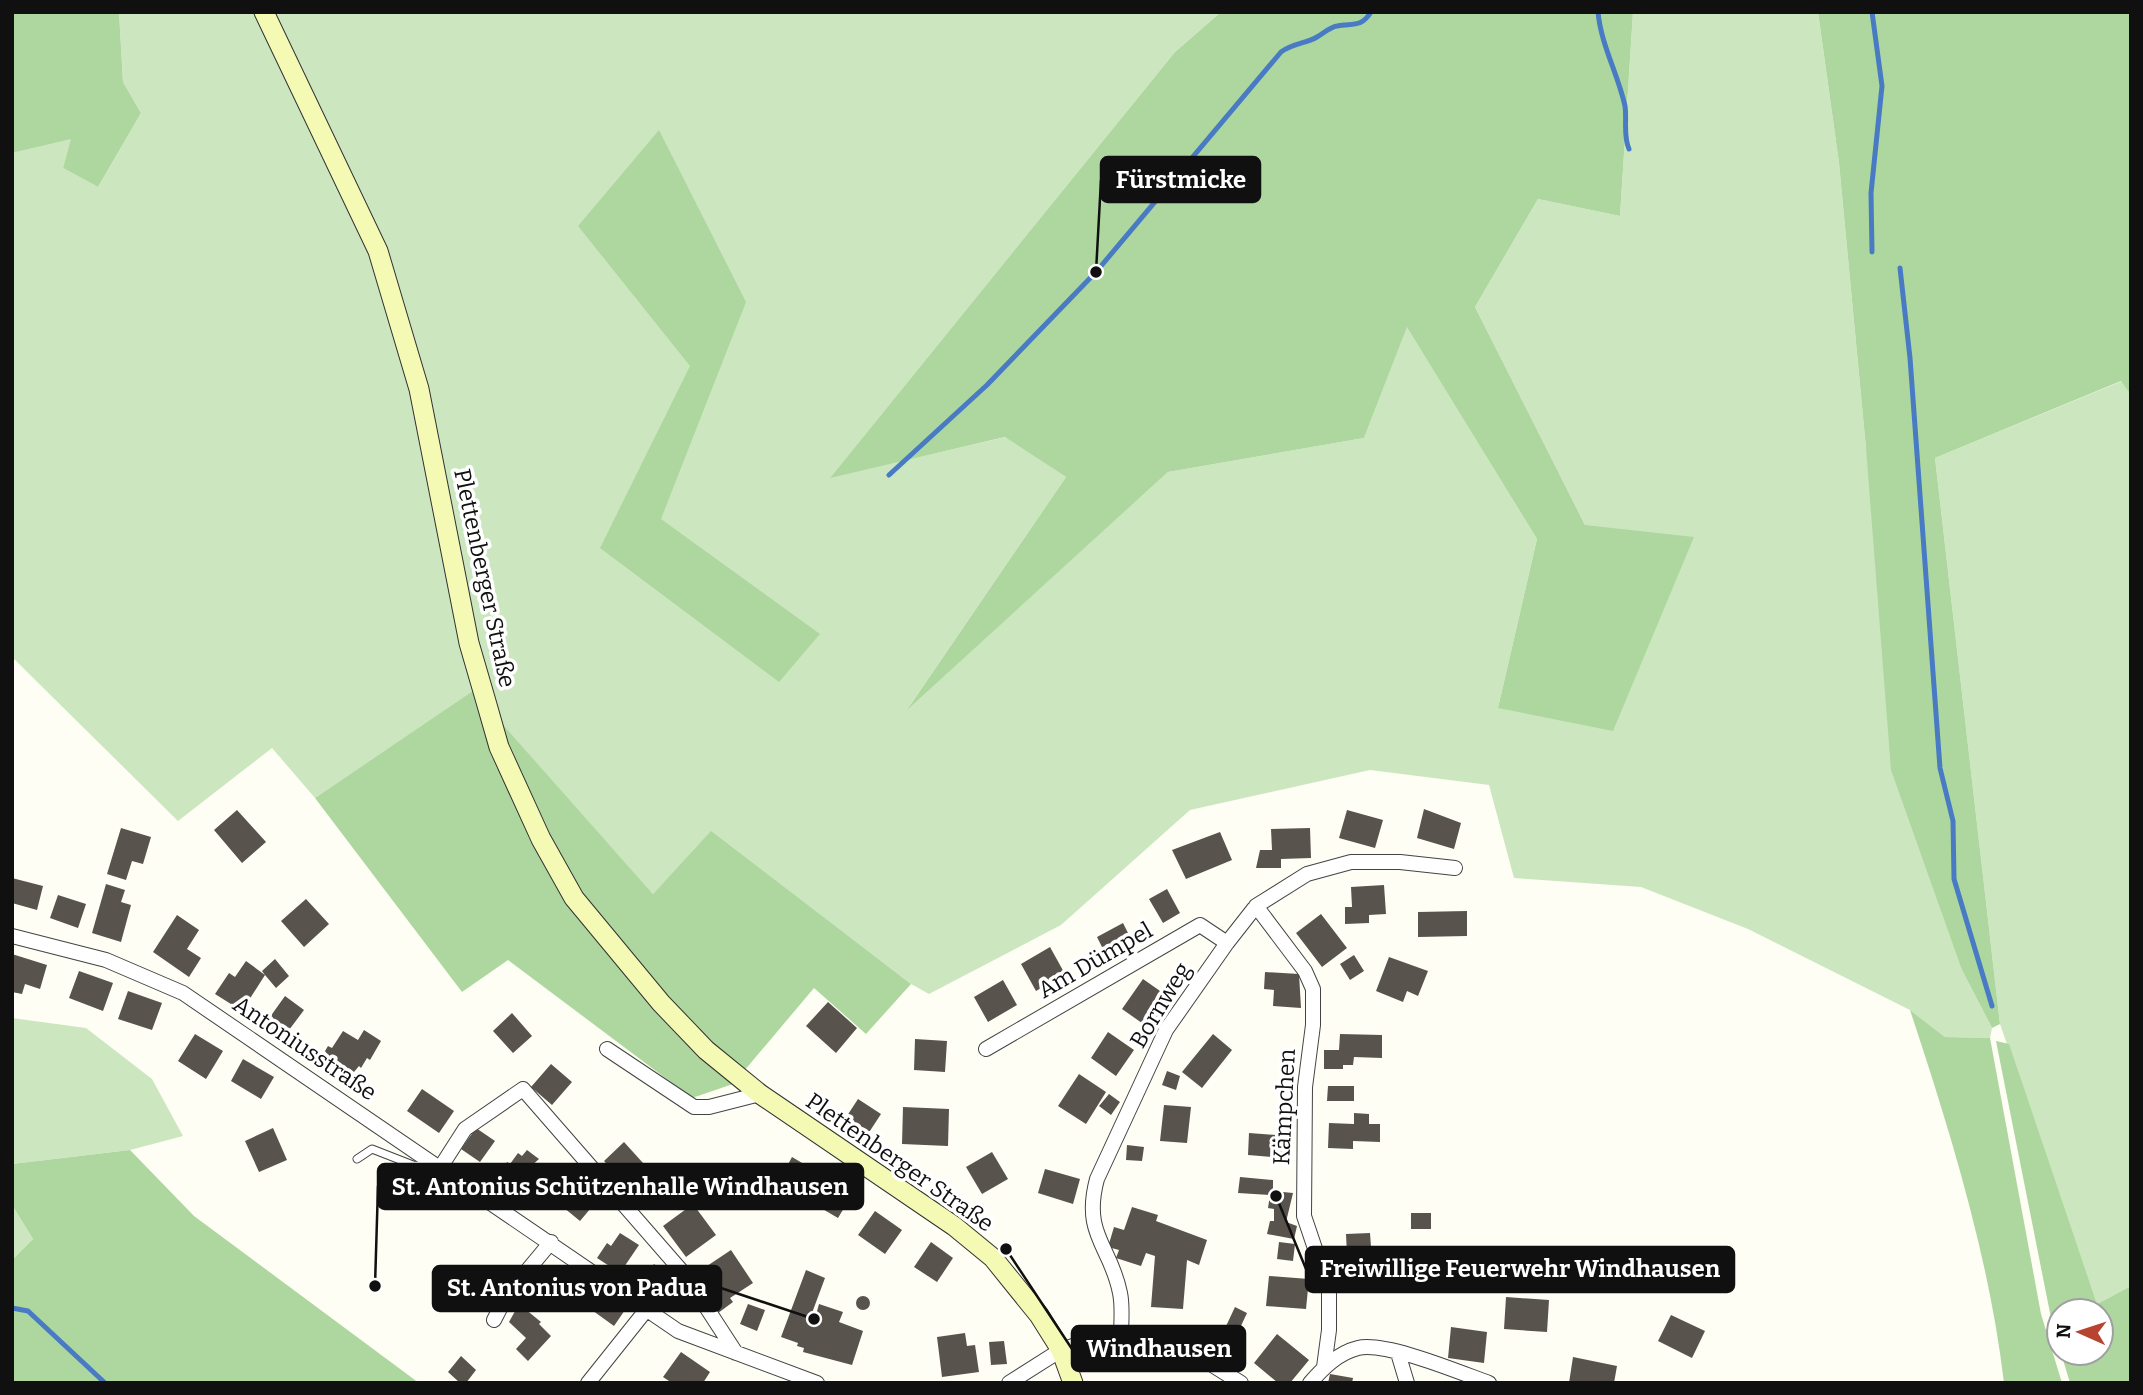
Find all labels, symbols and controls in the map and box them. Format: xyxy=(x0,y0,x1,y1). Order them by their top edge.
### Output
callout: Fürstmicke xyxy=(1101,157,1260,202)
text: Fürstmicke xyxy=(1116,166,1246,194)
street label: Plettenberger Straße xyxy=(448,466,522,690)
street label: Am Dümpel xyxy=(1033,916,1158,1004)
street label: Bornweg xyxy=(1124,957,1197,1053)
street label: Antoniusstraße xyxy=(228,990,382,1106)
street label: Kämpchen xyxy=(1267,1048,1301,1166)
street label: Plettenberger Straße xyxy=(801,1087,999,1237)
callout: St. Antonius Schützenhalle Windhausen xyxy=(378,1164,863,1209)
text: St. Antonius Schützenhalle Windhausen xyxy=(392,1173,849,1201)
callout: Freiwillige Feuerwehr Windhausen xyxy=(1306,1247,1734,1292)
text: Freiwillige Feuerwehr Windhausen xyxy=(1320,1255,1721,1283)
callout: St. Antonius von Padua xyxy=(433,1266,721,1311)
text: St. Antonius von Padua xyxy=(447,1274,708,1302)
north arrow xyxy=(2045,1297,2115,1367)
text: N xyxy=(2052,1323,2075,1339)
callout: Windhausen xyxy=(1072,1326,1245,1371)
text: Windhausen xyxy=(1086,1335,1232,1363)

